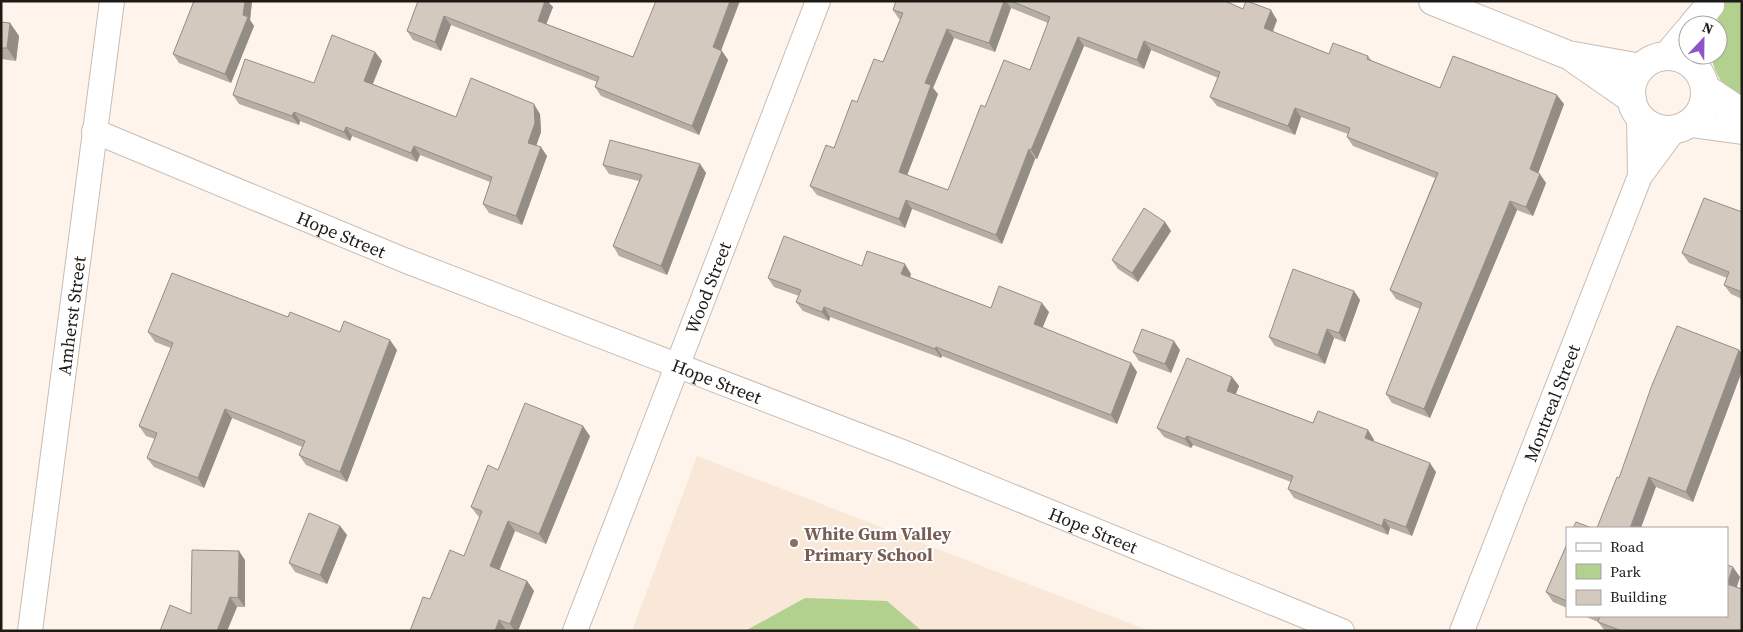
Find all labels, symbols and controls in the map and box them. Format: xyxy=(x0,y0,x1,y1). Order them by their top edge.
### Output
north arrow xyxy=(1678,15,1728,65)
text: N xyxy=(1699,17,1716,39)
street label: Hope Street xyxy=(293,204,390,264)
street label: Wood Street xyxy=(678,238,737,337)
street label: Amherst Street xyxy=(51,254,91,377)
street label: Montreal Street xyxy=(1517,340,1586,465)
street label: Hope Street xyxy=(668,352,765,409)
street label: Hope Street xyxy=(1045,500,1142,559)
place label: White Gum Valley Primary School xyxy=(804,521,952,567)
legend xyxy=(1566,527,1728,617)
text: Road xyxy=(1610,536,1644,557)
marker: White Gum Valley Primary School xyxy=(788,537,800,549)
text: Park xyxy=(1610,561,1642,582)
text: Building xyxy=(1610,586,1667,607)

